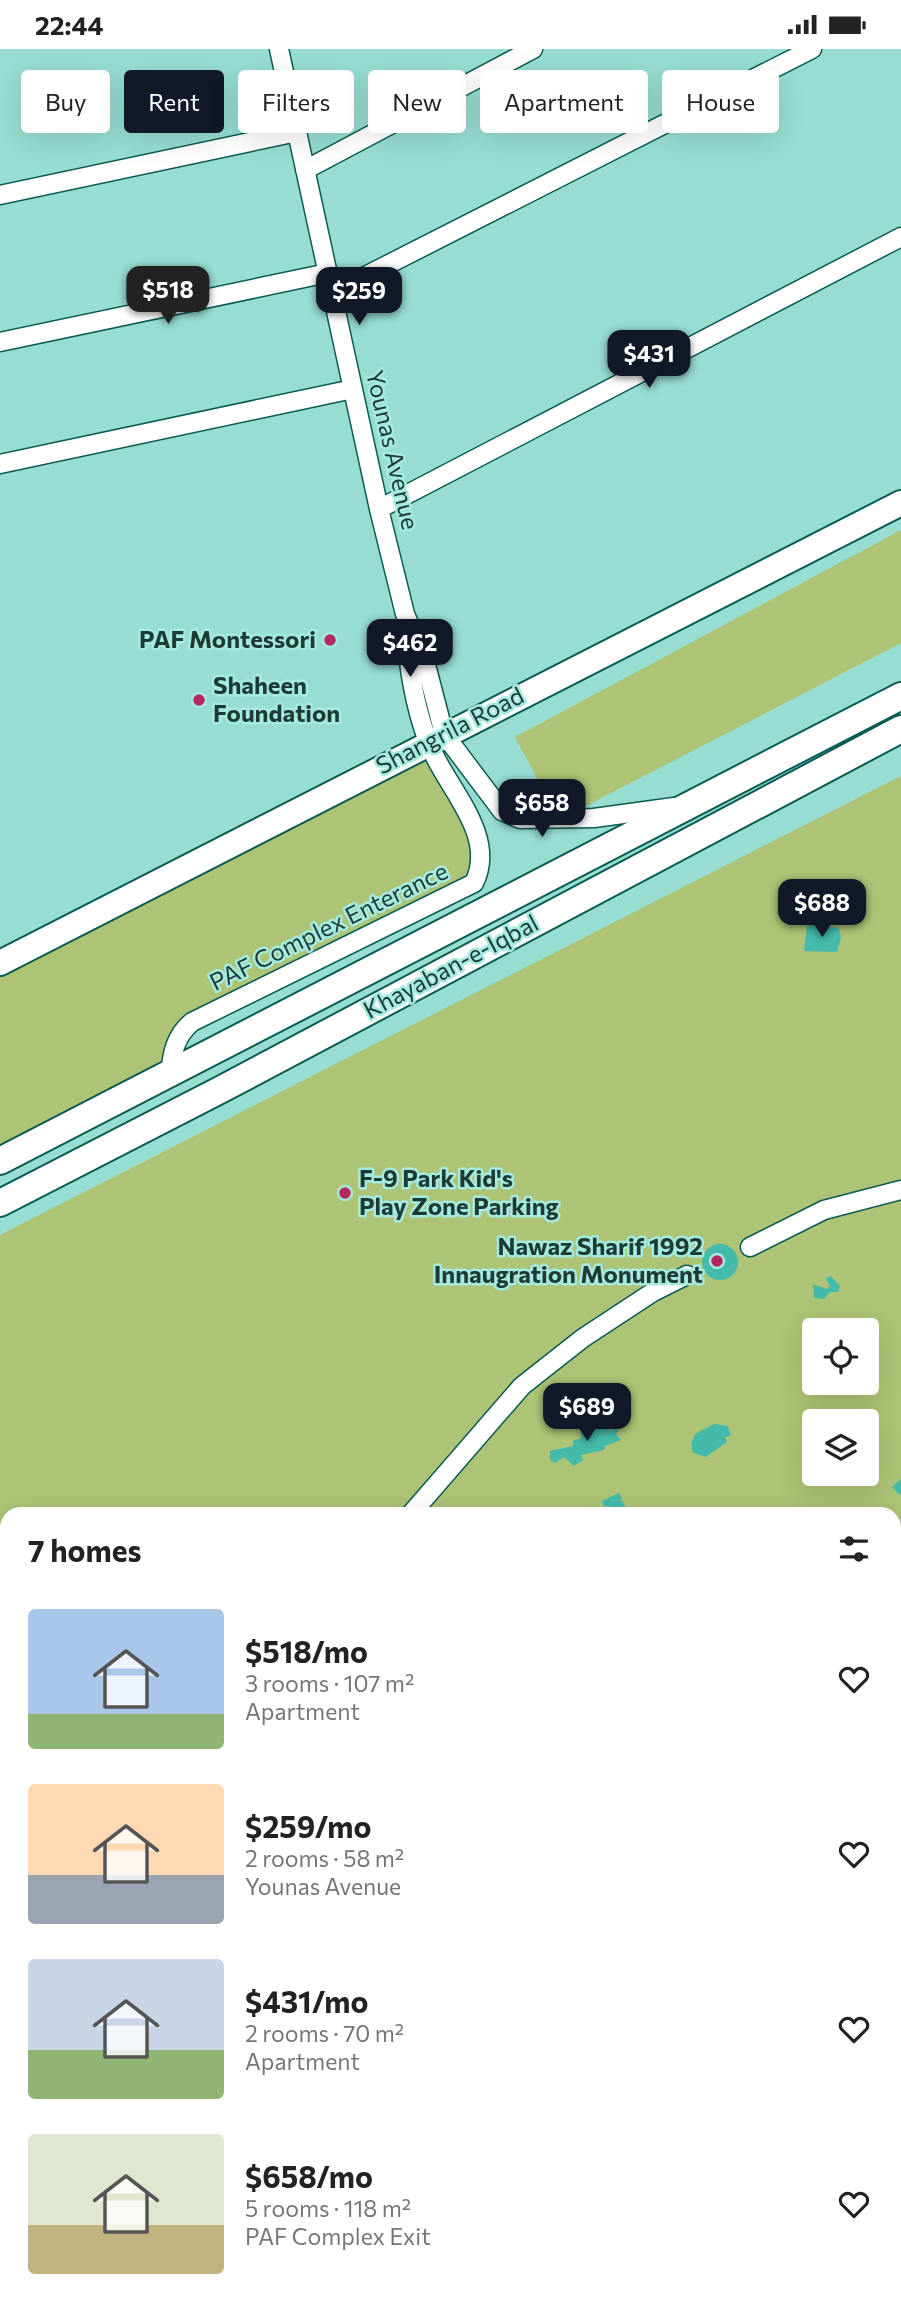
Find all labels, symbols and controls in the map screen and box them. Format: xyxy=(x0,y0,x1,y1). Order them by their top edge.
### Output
text: 22:44 xyxy=(35,9,103,40)
chip: Buy xyxy=(21,70,110,133)
chip: Rent xyxy=(124,70,224,133)
chip: Filters xyxy=(238,70,354,133)
chip: New xyxy=(368,70,466,133)
chip: Apartment xyxy=(480,70,648,133)
chip: House xyxy=(662,70,779,133)
pin: $518 xyxy=(127,267,209,326)
pin: $259 xyxy=(318,267,400,327)
text: $518 xyxy=(142,275,194,303)
text: $259 xyxy=(332,276,386,304)
pin: $431 xyxy=(608,331,690,390)
text: $431 xyxy=(623,339,675,367)
street label: Younas Avenue xyxy=(361,367,426,532)
pin: $462 xyxy=(369,619,451,679)
place label: PAF Montessori xyxy=(139,624,316,653)
text: $462 xyxy=(383,628,437,656)
marker: PAF Montessori xyxy=(322,632,338,648)
place label: Shaheen Foundation xyxy=(213,670,340,727)
street label: Shangrila Road xyxy=(370,680,528,779)
marker: Shaheen Foundation xyxy=(191,692,207,708)
pin: $658 xyxy=(501,779,583,839)
text: $658 xyxy=(514,788,570,816)
street label: PAF Complex Enterance xyxy=(205,855,452,996)
pin: $688 xyxy=(781,879,863,939)
text: $688 xyxy=(794,888,850,916)
street label: Khayaban-e-Iqbal xyxy=(358,907,543,1024)
place label: F-9 Park Kid's Play Zone Parking xyxy=(359,1163,559,1220)
marker: F-9 Park Kid's Play Zone Parking xyxy=(337,1185,353,1201)
place label: Nawaz Sharif 1992 Innaugration Monument xyxy=(434,1231,703,1288)
marker: Nawaz Sharif 1992 Innaugration Monument xyxy=(709,1253,725,1269)
map controls xyxy=(802,1318,879,1486)
button: locate xyxy=(802,1318,879,1395)
pin: $689 xyxy=(546,1383,628,1443)
text: $689 xyxy=(559,1392,615,1420)
button: layers xyxy=(802,1409,879,1486)
icon: filters xyxy=(835,1530,873,1568)
text: 7 homes xyxy=(28,1531,141,1568)
text: $518/mo xyxy=(245,1632,368,1669)
icon: home xyxy=(84,1637,168,1721)
icon: heart xyxy=(835,1660,873,1698)
text: 3 rooms · 107 m² xyxy=(245,1669,414,1697)
text: Apartment xyxy=(245,1697,360,1725)
text: $259/mo xyxy=(245,1807,371,1844)
icon: home xyxy=(84,1812,168,1896)
icon: heart xyxy=(835,1835,873,1873)
text: 2 rooms · 58 m² xyxy=(245,1844,404,1872)
text: Younas Avenue xyxy=(245,1872,401,1900)
text: $431/mo xyxy=(245,1982,368,2019)
icon: home xyxy=(84,1987,168,2071)
icon: heart xyxy=(835,2010,873,2048)
text: 2 rooms · 70 m² xyxy=(245,2019,404,2047)
text: Apartment xyxy=(245,2047,360,2075)
text: $658/mo xyxy=(245,2157,373,2194)
icon: home xyxy=(84,2162,168,2246)
icon: heart xyxy=(835,2185,873,2223)
text: 5 rooms · 118 m² xyxy=(245,2194,411,2222)
text: PAF Complex Exit xyxy=(245,2222,431,2250)

